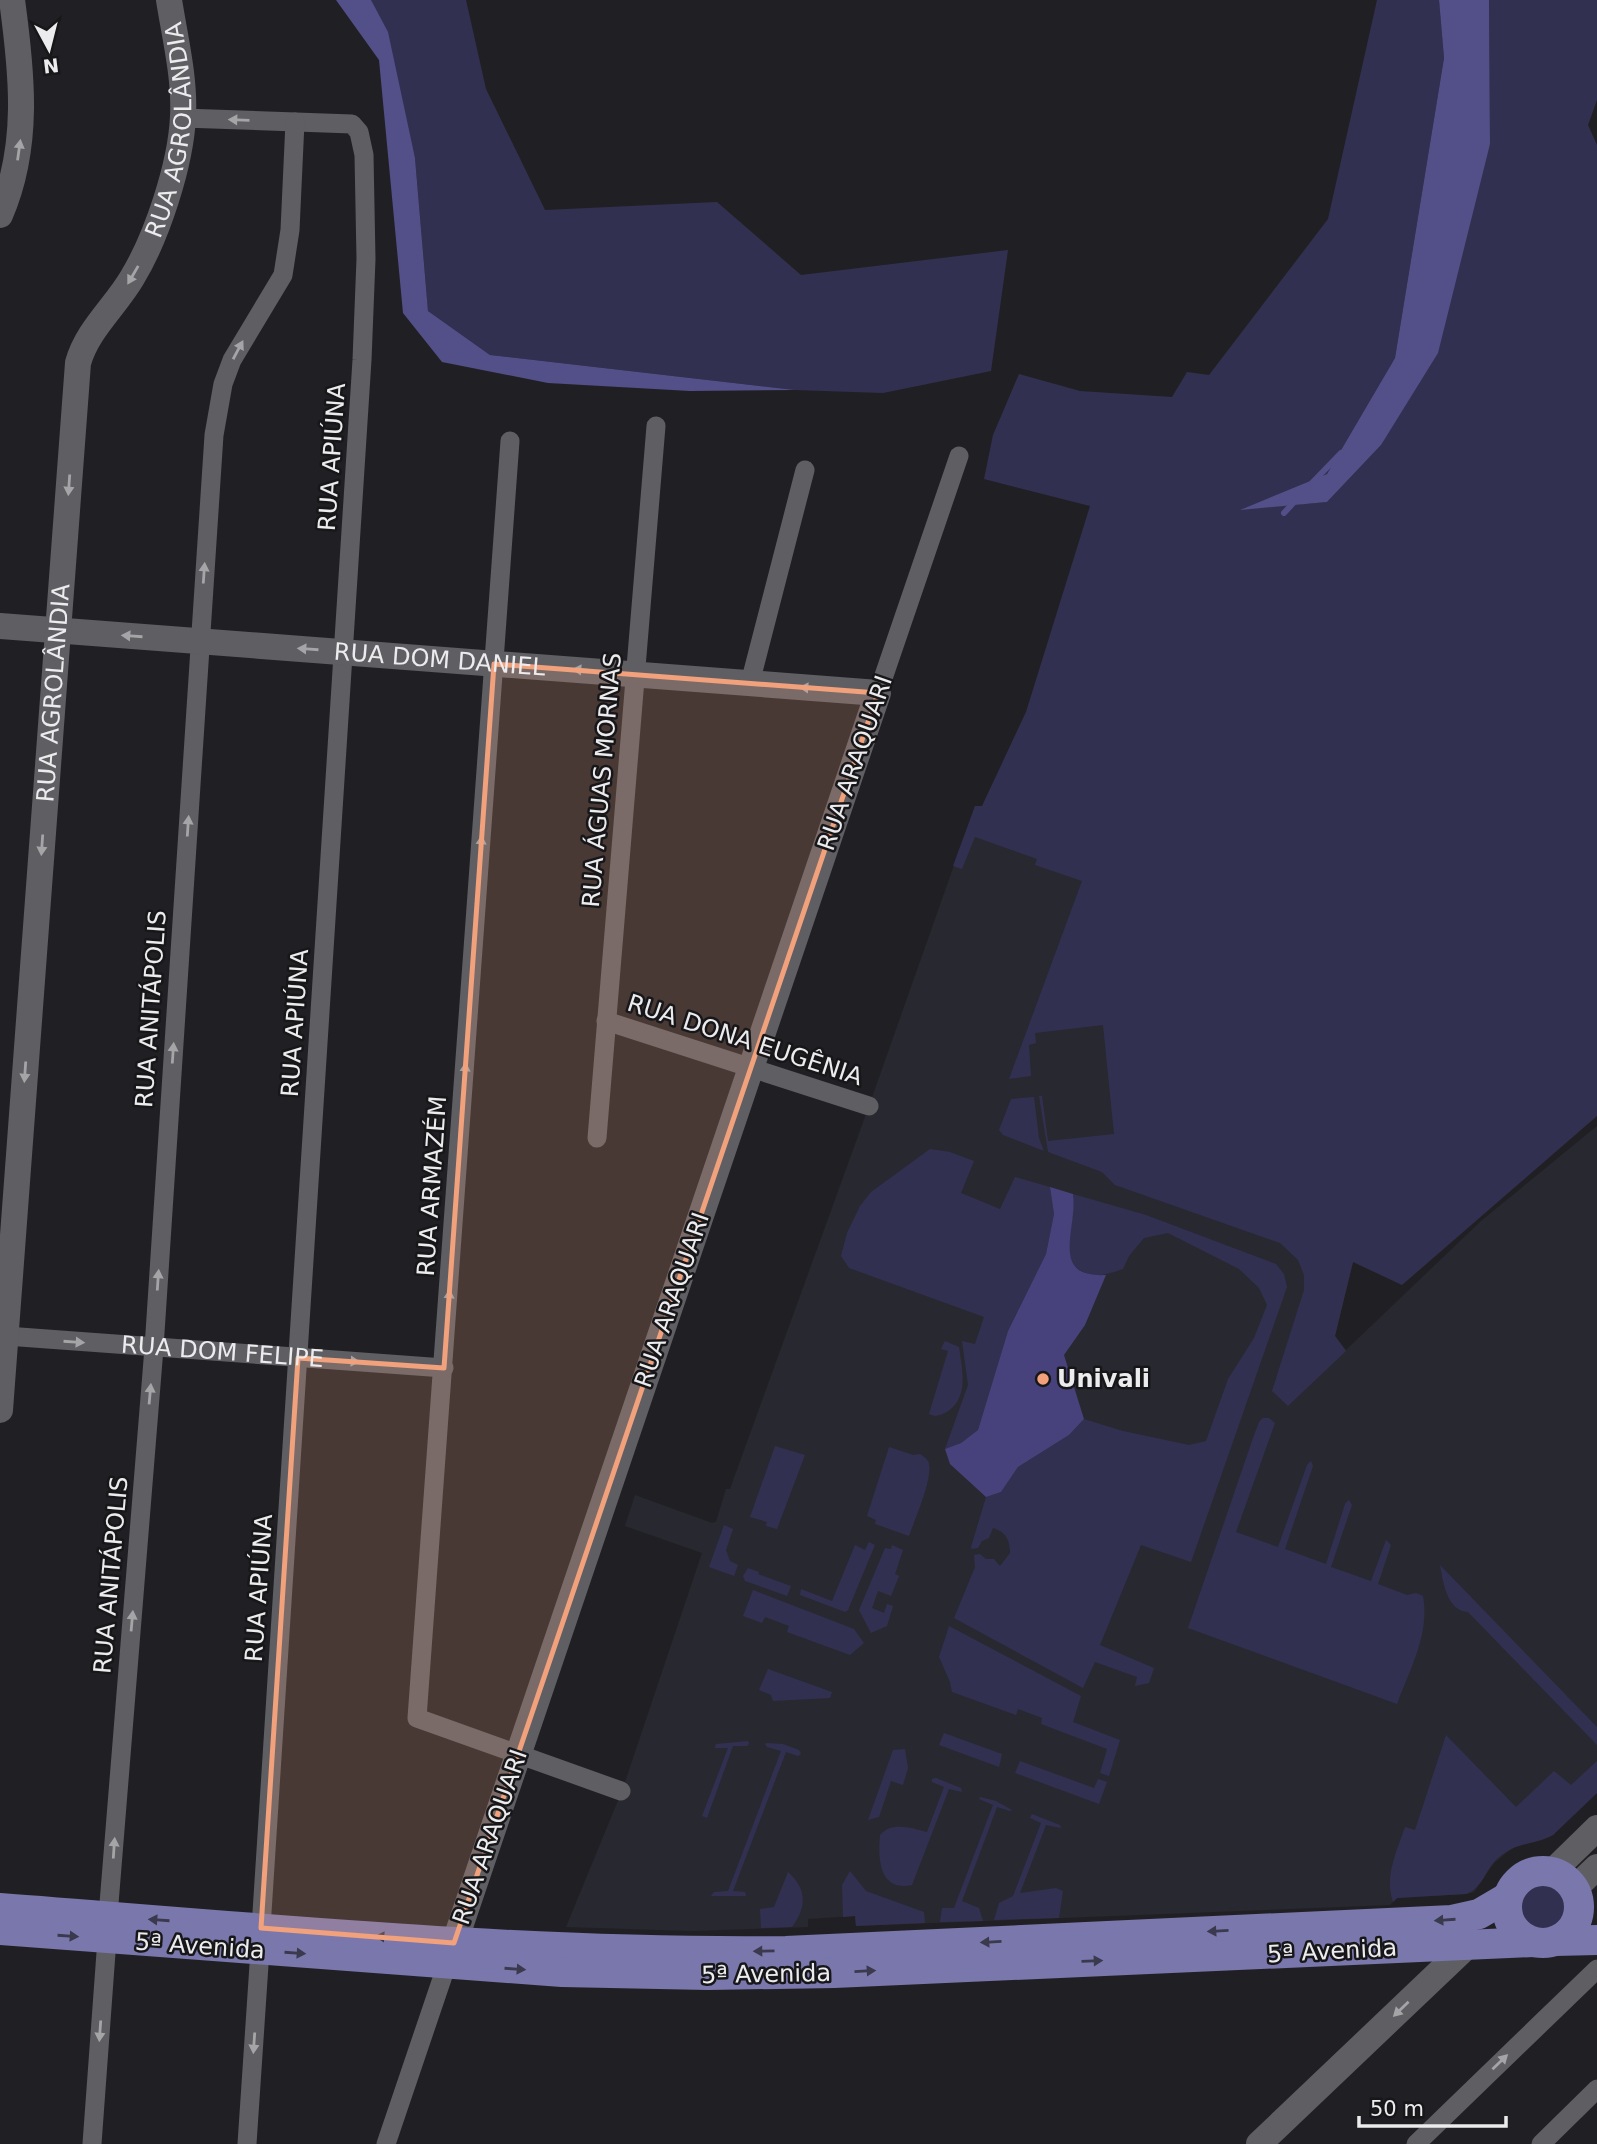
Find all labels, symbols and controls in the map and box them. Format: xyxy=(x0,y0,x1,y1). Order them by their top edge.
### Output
north arrow xyxy=(14,14,84,84)
street label: RUA AGROLÂNDIA xyxy=(140,19,197,242)
text: N xyxy=(42,54,60,78)
one-way arrow xyxy=(228,114,250,125)
one-way arrow xyxy=(14,139,25,161)
one-way arrow xyxy=(127,265,139,285)
one-way arrow xyxy=(231,339,243,359)
street label: RUA APIÚNA xyxy=(311,381,351,532)
one-way arrow xyxy=(63,475,74,497)
one-way arrow xyxy=(199,562,210,584)
street label: RUA AGROLÂNDIA xyxy=(31,582,76,803)
one-way arrow xyxy=(120,630,142,641)
street label: RUA DOM DANIEL xyxy=(333,638,547,682)
one-way arrow xyxy=(296,643,318,654)
street label: RUA ÁGUAS MORNAS xyxy=(576,651,627,909)
one-way arrow xyxy=(572,664,594,675)
street label: RUA ARAQUARI xyxy=(812,672,898,854)
one-way arrow xyxy=(799,682,821,693)
one-way arrow xyxy=(182,815,193,837)
one-way arrow xyxy=(36,834,47,856)
one-way arrow xyxy=(476,835,487,857)
street label: RUA ANITÁPOLIS xyxy=(129,909,172,1109)
street label: RUA APIÚNA xyxy=(274,947,314,1098)
street label: RUA DONA EUGÊNIA xyxy=(624,988,867,1091)
one-way arrow xyxy=(168,1042,179,1064)
one-way arrow xyxy=(19,1061,30,1083)
one-way arrow xyxy=(460,1062,471,1084)
street label: RUA ARMAZÉM xyxy=(411,1095,452,1277)
street label: RUA ARAQUARI xyxy=(629,1209,715,1391)
one-way arrow xyxy=(153,1269,164,1291)
one-way arrow xyxy=(444,1289,455,1311)
street label: RUA DOM FELIPE xyxy=(120,1330,325,1373)
one-way arrow xyxy=(63,1337,85,1348)
one-way arrow xyxy=(339,1356,361,1367)
place label: Univali xyxy=(1057,1365,1150,1393)
marker: Univali xyxy=(1035,1371,1051,1387)
one-way arrow xyxy=(145,1383,156,1405)
street label: RUA ANITÁPOLIS xyxy=(87,1475,134,1675)
street label: RUA APIÚNA xyxy=(238,1512,278,1663)
one-way arrow xyxy=(127,1610,138,1632)
street label: RUA ARAQUARI xyxy=(447,1746,533,1928)
one-way arrow xyxy=(109,1837,120,1859)
one-way arrow xyxy=(148,1914,170,1925)
one-way arrow xyxy=(1434,1915,1456,1926)
one-way arrow xyxy=(1207,1926,1229,1937)
street label: 5ª Avenida xyxy=(134,1927,266,1965)
one-way arrow xyxy=(57,1931,79,1942)
one-way arrow xyxy=(375,1931,397,1942)
street label: 5ª Avenida xyxy=(1266,1934,1398,1968)
one-way arrow xyxy=(980,1936,1002,1947)
one-way arrow xyxy=(752,1945,774,1957)
one-way arrow xyxy=(284,1948,306,1959)
one-way arrow xyxy=(1081,1956,1103,1967)
street label: 5ª Avenida xyxy=(701,1959,831,1989)
one-way arrow xyxy=(504,1963,526,1974)
one-way arrow xyxy=(854,1966,876,1977)
one-way arrow xyxy=(1392,2000,1409,2017)
one-way arrow xyxy=(94,2020,105,2042)
one-way arrow xyxy=(248,2032,259,2054)
one-way arrow xyxy=(1492,2054,1509,2071)
scale bar xyxy=(1359,2084,1506,2128)
text: 50 m xyxy=(1370,2097,1424,2121)

